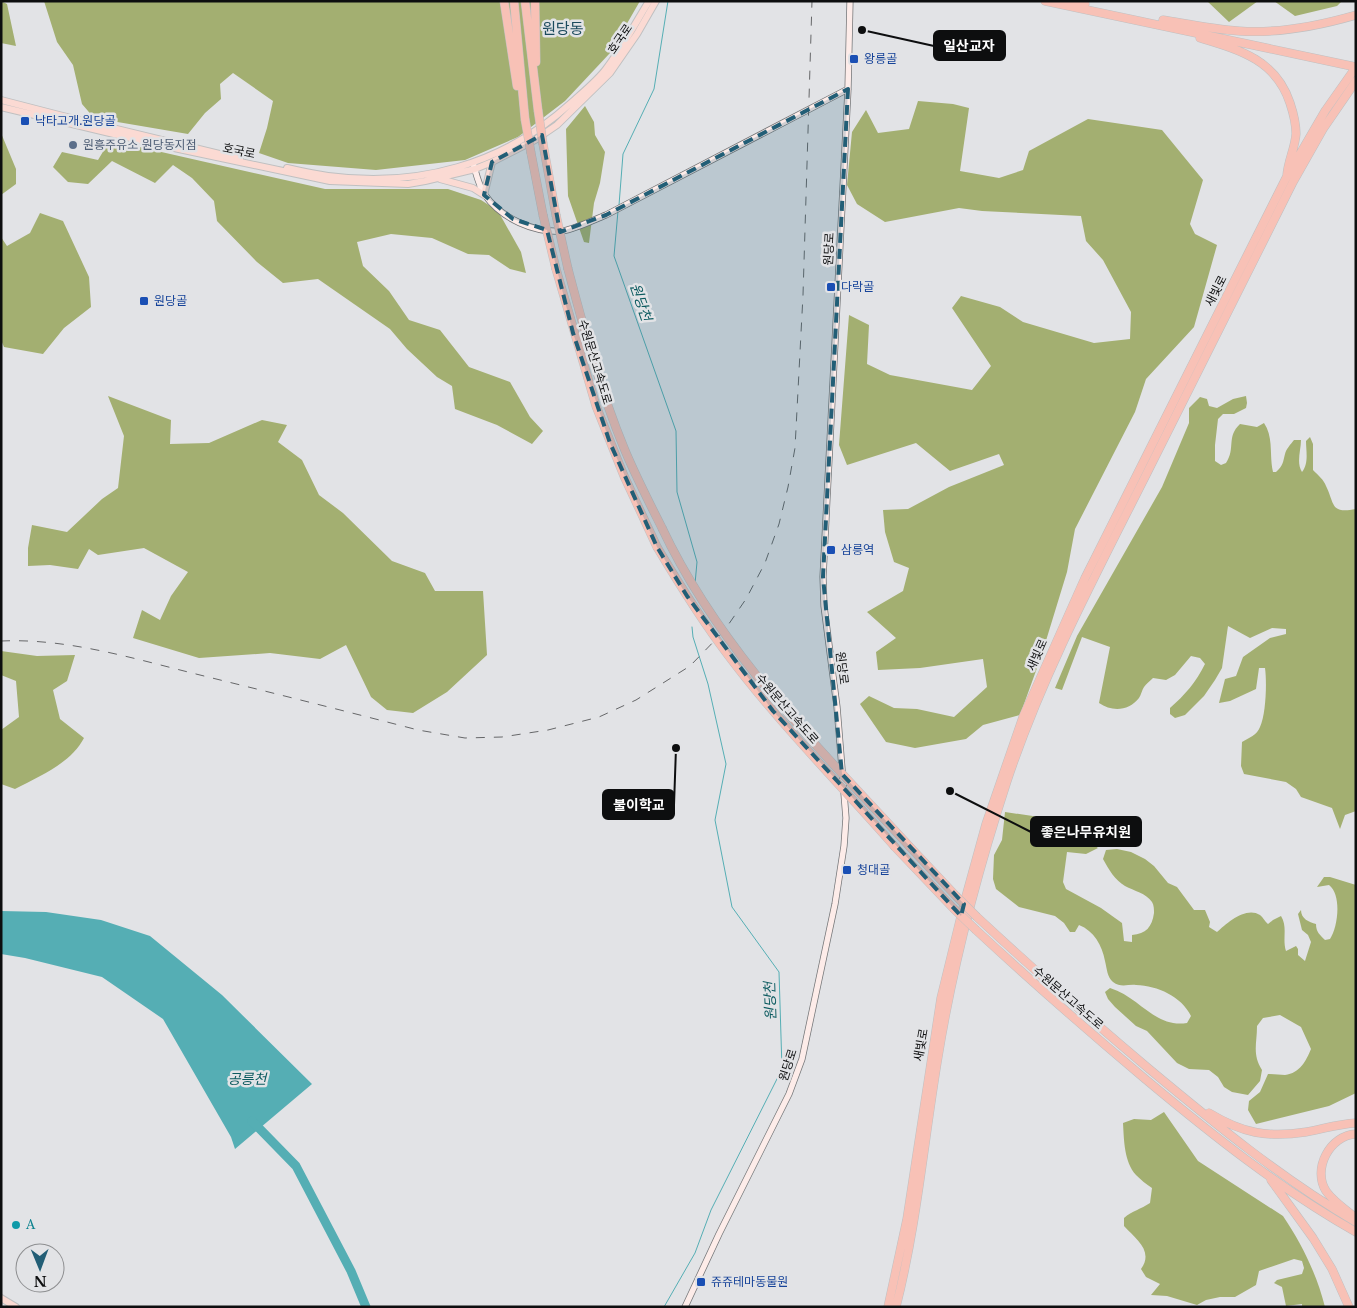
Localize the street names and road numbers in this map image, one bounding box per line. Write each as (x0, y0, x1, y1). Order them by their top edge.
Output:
street label: 호국로 (604, 21, 635, 57)
street label: 호국로 (221, 140, 257, 161)
street label: 원당로 (820, 232, 837, 266)
street label: 새빛로 (1201, 273, 1230, 309)
street label: 수원문산고속도로 (575, 317, 616, 406)
street label: 새빛로 (1023, 637, 1050, 673)
street label: 원당로 (833, 651, 852, 685)
street label: 수원문산고속도로 (753, 670, 822, 747)
street label: 수원문산고속도로 (1030, 963, 1107, 1032)
street label: 새빛로 (910, 1027, 931, 1063)
street label: 원당로 (775, 1047, 800, 1083)

